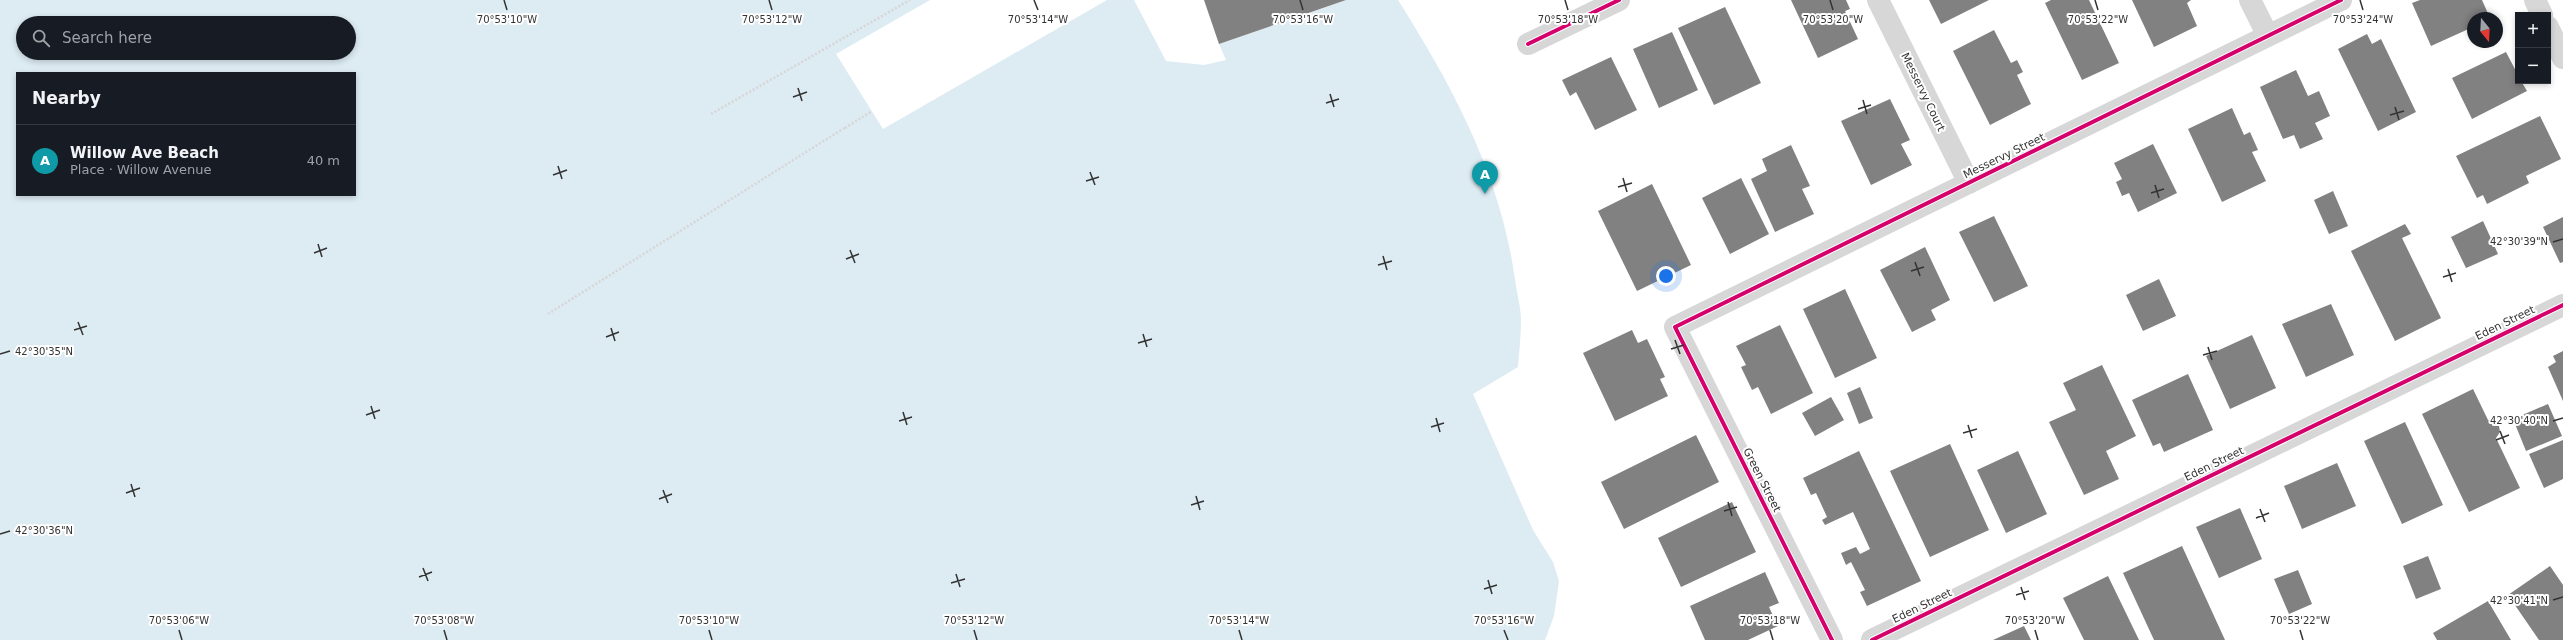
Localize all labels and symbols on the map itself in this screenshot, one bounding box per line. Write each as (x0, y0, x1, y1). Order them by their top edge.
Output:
north arrow (2467, 12, 2503, 48)
text: 70°53'10"W (477, 14, 537, 25)
text: 70°53'12"W (742, 14, 802, 25)
text: 70°53'14"W (1008, 14, 1068, 25)
text: 70°53'16"W (1273, 14, 1333, 25)
text: 70°53'18"W (1538, 14, 1598, 25)
text: 70°53'20"W (1803, 14, 1863, 25)
text: 70°53'22"W (2068, 14, 2128, 25)
text: 70°53'24"W (2333, 14, 2393, 25)
street label: Messervy Court (1898, 51, 1948, 134)
street label: Messervy Street (1961, 130, 2047, 181)
pin: A (1472, 161, 1498, 194)
text: 42°30'39"N (2490, 236, 2548, 247)
your location (1656, 266, 1676, 286)
street label: Eden Street (2473, 303, 2537, 343)
text: 42°30'35"N (15, 346, 73, 357)
text: 42°30'40"N (2490, 415, 2548, 426)
street label: Eden Street (2182, 444, 2246, 484)
street label: Green Street (1740, 446, 1784, 515)
text: 42°30'36"N (15, 525, 73, 536)
street label: Eden Street (1890, 586, 1954, 626)
text: 42°30'41"N (2490, 595, 2548, 606)
text: 70°53'06"W (149, 615, 209, 626)
text: 70°53'08"W (414, 615, 474, 626)
text: 70°53'10"W (679, 615, 739, 626)
text: 70°53'12"W (944, 615, 1004, 626)
text: 70°53'14"W (1209, 615, 1269, 626)
text: 70°53'16"W (1474, 615, 1534, 626)
text: 70°53'18"W (1740, 615, 1800, 626)
text: 70°53'20"W (2005, 615, 2065, 626)
text: 70°53'22"W (2270, 615, 2330, 626)

